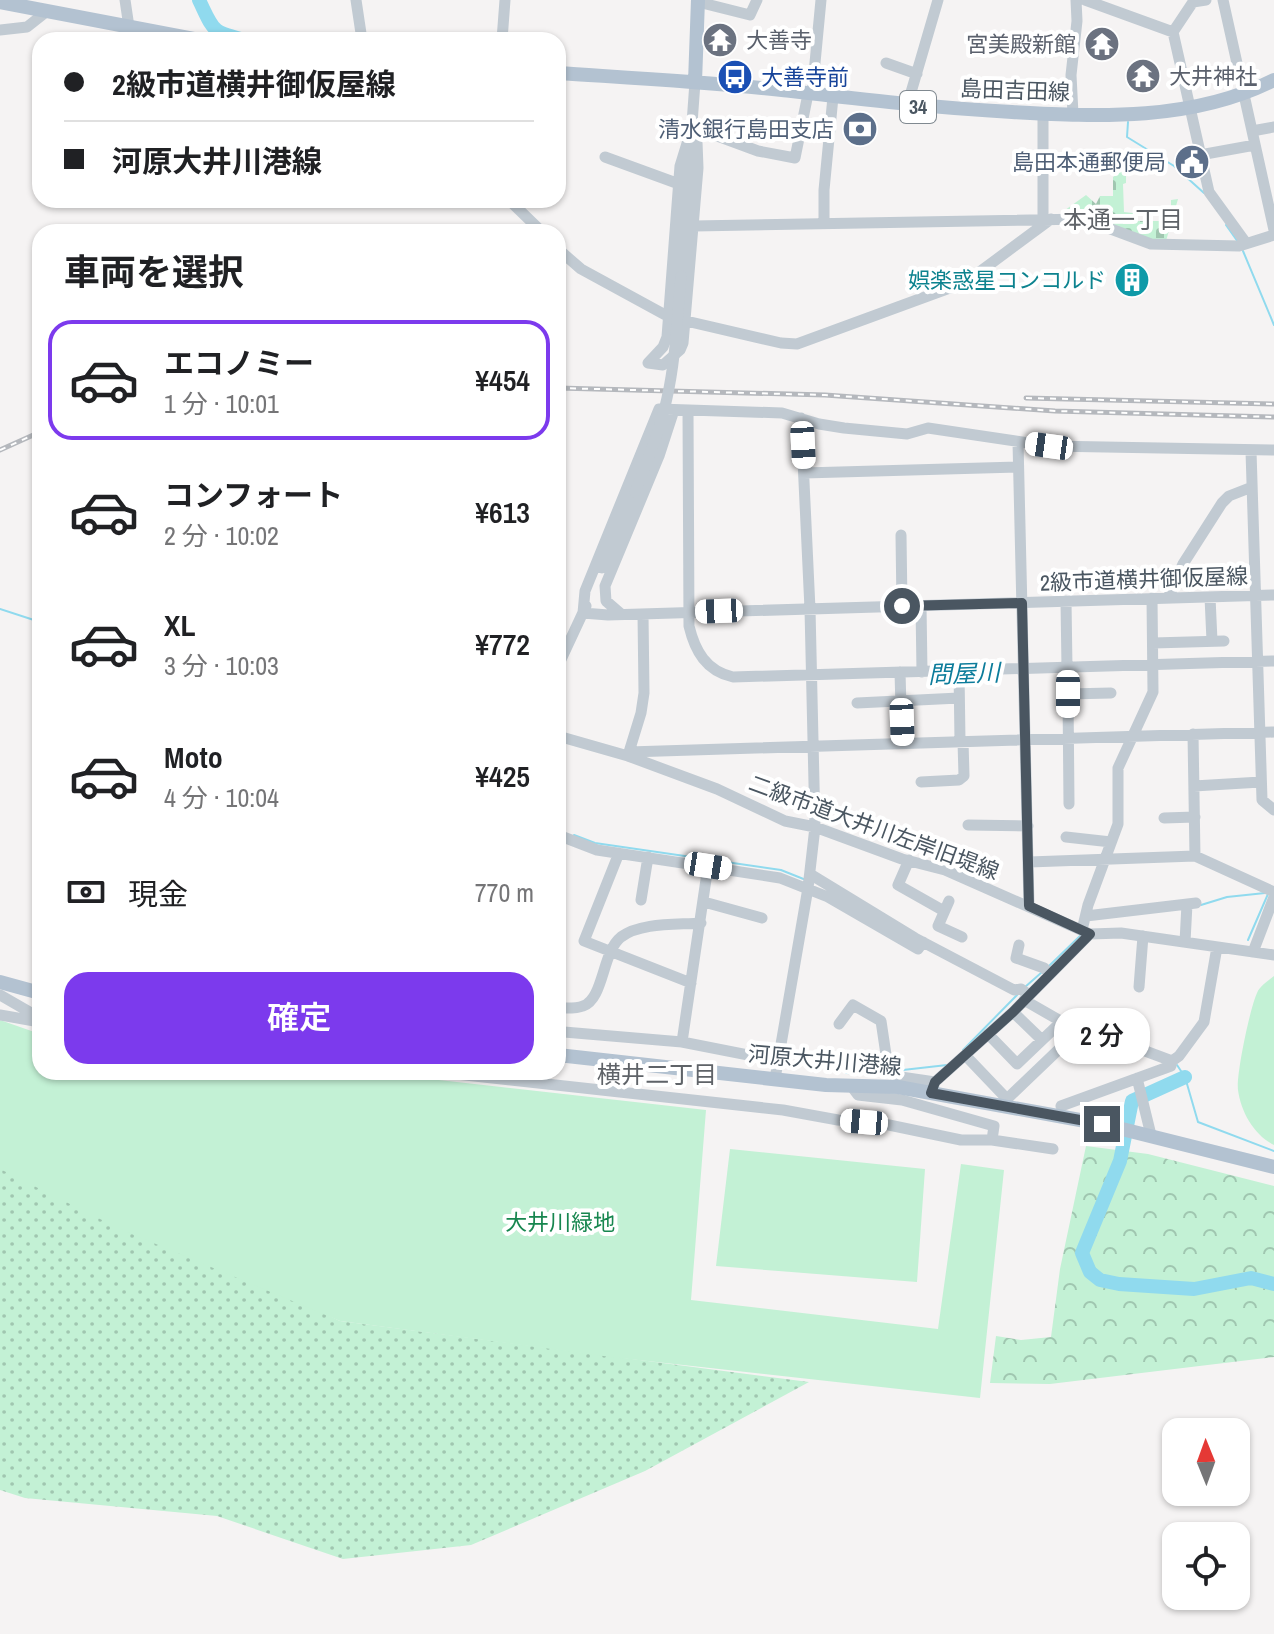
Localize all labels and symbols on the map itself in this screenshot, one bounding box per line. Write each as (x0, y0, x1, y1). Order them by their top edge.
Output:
temple icon: 大善寺 (701, 21, 739, 59)
place label: 大善寺 (746, 25, 812, 55)
temple icon: 宮美殿新館 (1083, 25, 1121, 63)
place label: 宮美殿新館 (966, 29, 1076, 59)
temple icon: 大井神社 (1124, 57, 1162, 95)
bus stop icon: 大善寺前 (716, 58, 754, 96)
place label: 大井神社 (1169, 61, 1257, 91)
place label: 大善寺前 (761, 62, 849, 92)
street label: 島田吉田線 (960, 73, 1070, 107)
road number: 34 (900, 91, 936, 123)
bank icon: 清水銀行島田支店 (841, 110, 879, 148)
place label: 清水銀行島田支店 (658, 114, 834, 144)
public building icon: 島田本通郵便局 (1173, 143, 1211, 181)
place label: 島田本通郵便局 (1012, 147, 1166, 177)
district label: 本通一丁目 (1063, 203, 1183, 235)
building icon: 娯楽惑星コンコルド (1113, 261, 1151, 299)
place label: 娯楽惑星コンコルド (908, 265, 1106, 295)
car (790, 420, 816, 470)
car (1024, 431, 1074, 461)
street label: 2級市道横井御仮屋線 (1040, 560, 1248, 598)
route start (884, 588, 920, 624)
car (695, 598, 743, 624)
water label: 問屋川 (927, 656, 1003, 690)
car (1056, 670, 1080, 718)
car (889, 698, 915, 746)
street label: 二級市道大井川左岸旧堤線 (745, 768, 1003, 886)
car (682, 850, 734, 882)
callout: 2 分 (1054, 1008, 1150, 1064)
street label: 河原大井川港線 (747, 1038, 903, 1082)
district label: 横井二丁目 (597, 1058, 717, 1090)
route end (1084, 1106, 1120, 1142)
car (839, 1108, 889, 1136)
park label: 大井川緑地 (505, 1207, 615, 1237)
north arrow (1162, 1418, 1250, 1506)

